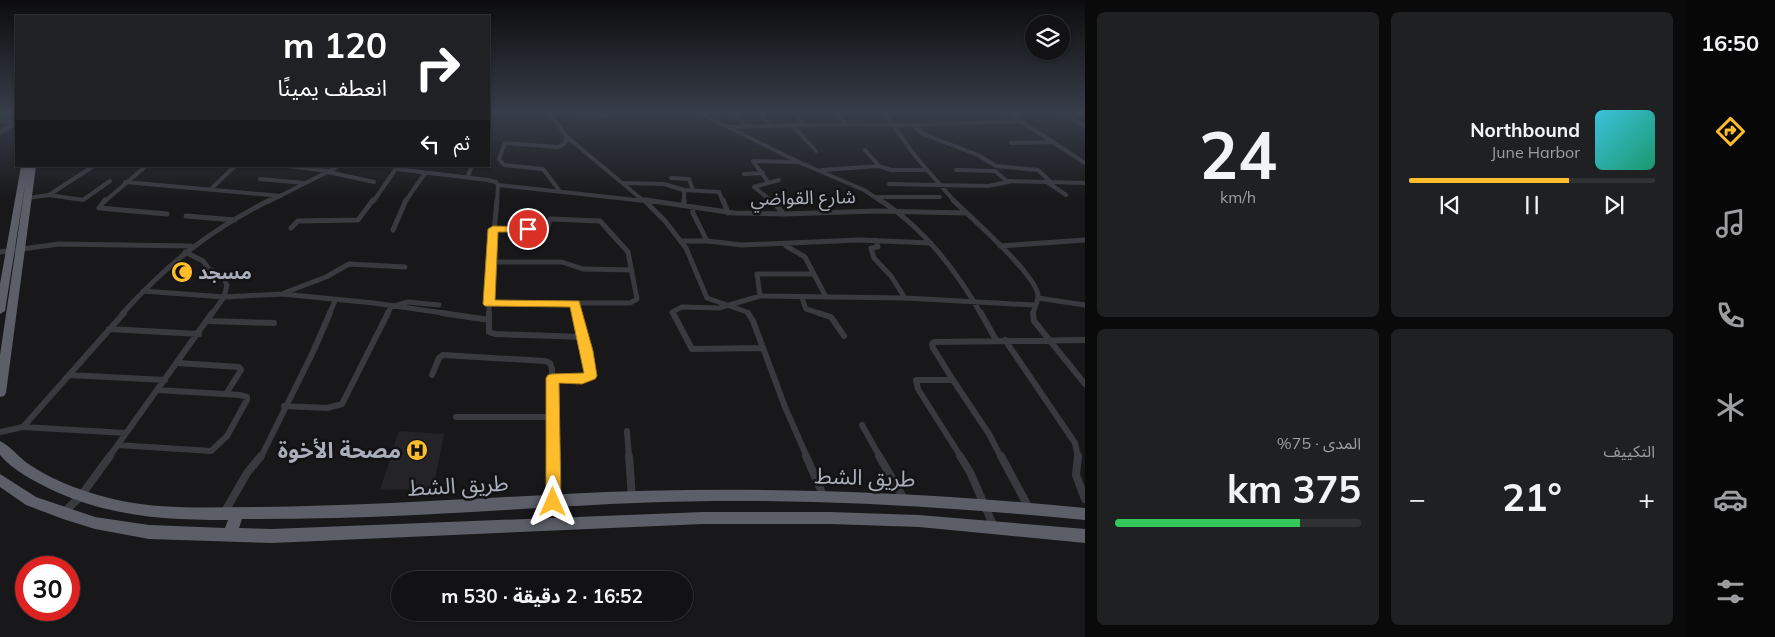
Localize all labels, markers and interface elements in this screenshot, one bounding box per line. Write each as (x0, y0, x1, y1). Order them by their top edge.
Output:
map controls (1025, 15, 1070, 60)
button: layers (1025, 15, 1070, 60)
text: 120 m (283, 23, 387, 67)
text: 16:50 (1701, 29, 1759, 57)
icon: right (405, 35, 470, 100)
text: انعطف يمينًا (277, 74, 387, 102)
text: 24 (1199, 114, 1277, 195)
icon: directions (1713, 114, 1748, 149)
text: Northbound (1470, 118, 1580, 142)
icon: left (416, 130, 444, 158)
text: ثم (454, 131, 470, 155)
text: June Harbor (1491, 142, 1580, 162)
street label: شارع القواضي (750, 184, 856, 213)
text: km/h (1220, 187, 1256, 207)
icon: previous (1436, 191, 1464, 219)
icon: pause (1518, 191, 1546, 219)
icon: next (1600, 191, 1628, 219)
icon: music (1713, 206, 1748, 241)
pin (507, 208, 549, 250)
icon: arrive (514, 215, 542, 243)
mosque icon: مسجد (170, 260, 194, 284)
place label: مسجد (198, 260, 252, 284)
icon: phone (1713, 298, 1748, 333)
icon: climate (1713, 390, 1748, 425)
text: المدى · 75% (1277, 433, 1361, 453)
place label: مصحة الأخوة (278, 436, 401, 464)
hospital icon: مصحة الأخوة (405, 438, 429, 462)
text: التكييف (1603, 441, 1655, 461)
street label: طريق الشط (814, 461, 916, 493)
text: 375 km (1227, 465, 1361, 513)
street label: طريق الشط (407, 468, 509, 502)
text: 21° (1502, 473, 1562, 521)
position arrow (526, 475, 578, 527)
text: − (1409, 481, 1426, 516)
text: + (1638, 481, 1655, 516)
icon: car (1713, 482, 1748, 517)
speed limit sign: 30 (15, 556, 80, 621)
icon: filters (1713, 574, 1748, 609)
text: 16:52 · 2 دقيقة · 530 m (441, 584, 643, 608)

